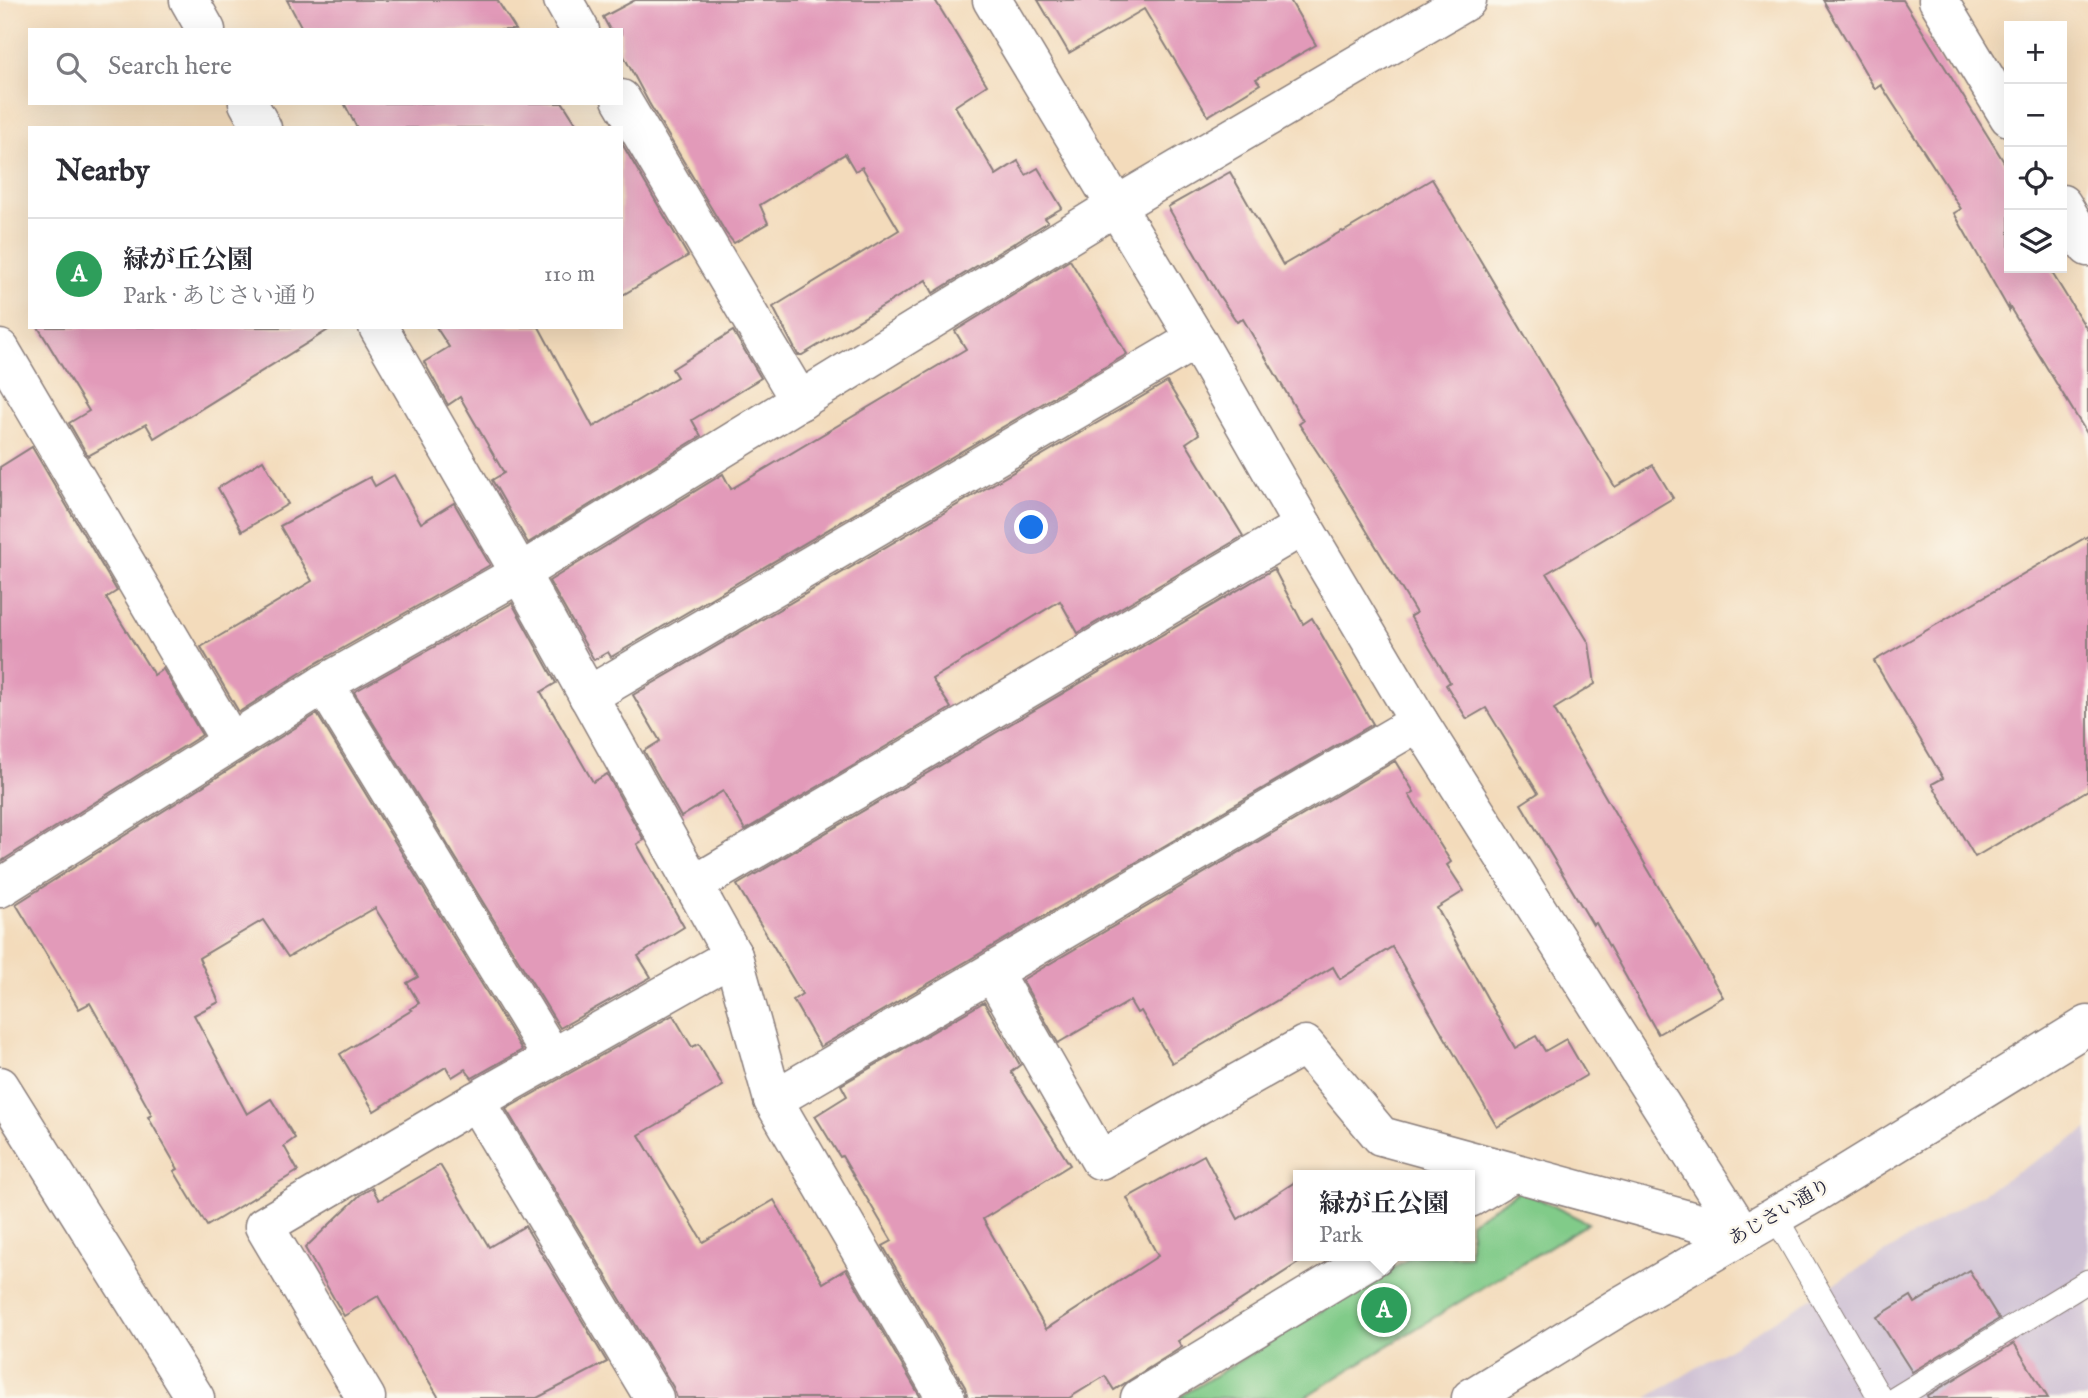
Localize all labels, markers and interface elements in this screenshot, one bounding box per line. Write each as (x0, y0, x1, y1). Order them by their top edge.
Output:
map controls (2004, 21, 2067, 273)
button: + (2004, 21, 2067, 84)
search box (28, 28, 623, 105)
icon: search (52, 48, 90, 86)
text: Search here (108, 50, 232, 83)
button: − (2004, 84, 2067, 147)
button: locate (2004, 147, 2067, 210)
text: Nearby (56, 153, 149, 191)
button: layers (2004, 210, 2067, 273)
text: 緑が丘公園 (123, 244, 253, 277)
text: A (71, 260, 87, 289)
text: 110 m (544, 260, 595, 289)
text: Park · あじさい通り (123, 282, 320, 311)
your location (1014, 510, 1048, 544)
popup (1293, 1170, 1475, 1261)
street label: あじさい通り (1725, 1174, 1835, 1252)
text: 緑が丘公園 (1319, 1188, 1449, 1221)
text: Park (1319, 1221, 1363, 1250)
pin: A (1361, 1284, 1407, 1336)

